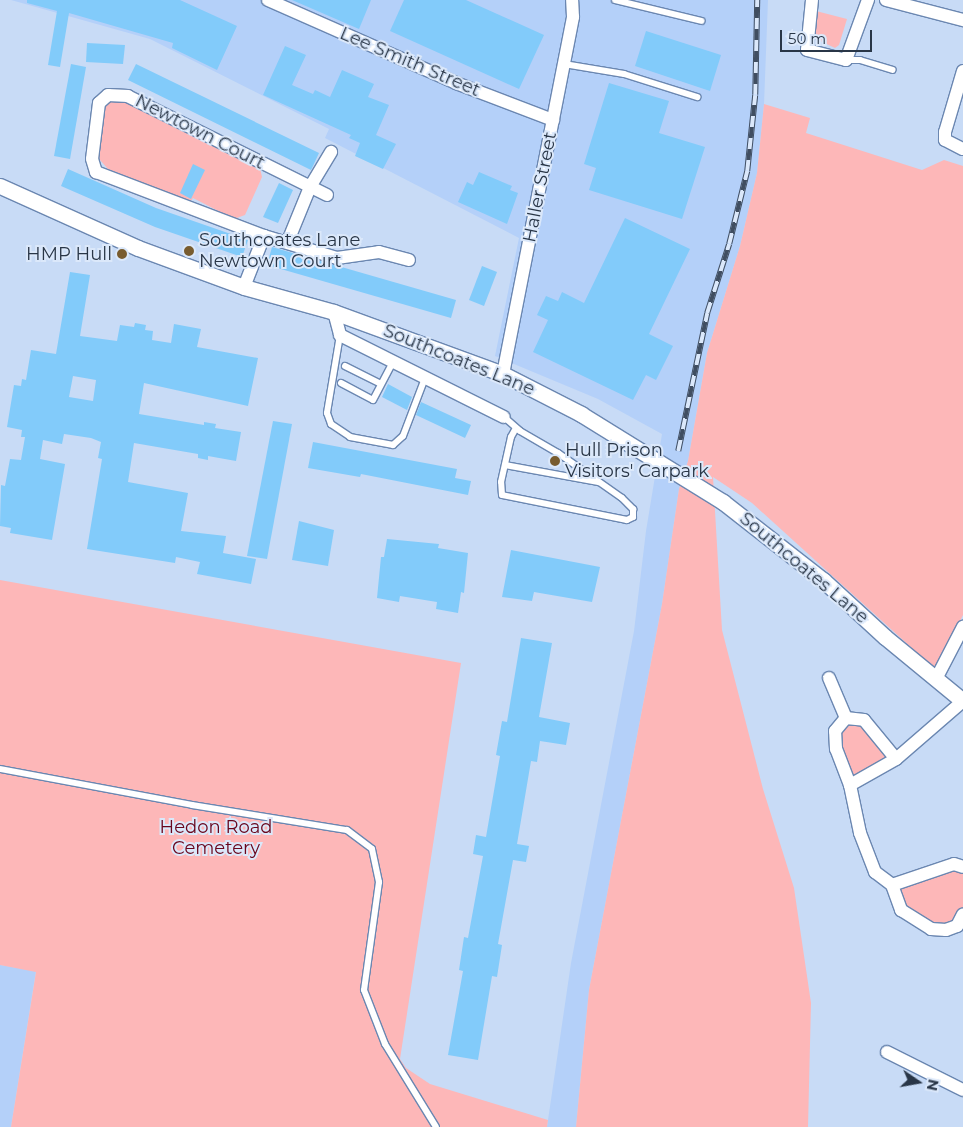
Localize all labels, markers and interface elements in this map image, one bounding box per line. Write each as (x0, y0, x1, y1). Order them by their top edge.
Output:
scale bar (783, 20, 876, 52)
street label: Lee Smith Street (337, 23, 483, 101)
text: 50 m (788, 29, 826, 48)
street label: Newtown Court (132, 90, 268, 174)
street label: Haller Street (519, 130, 561, 244)
place label: Southcoates Lane Newtown Court (199, 230, 360, 272)
place label: HMP Hull (26, 243, 112, 265)
marker: Southcoates Lane Newtown Court (183, 245, 195, 257)
marker: HMP Hull (116, 248, 128, 260)
street label: Southcoates Lane (380, 320, 538, 400)
place label: Hull Prison Visitors' Carpark (565, 440, 709, 482)
marker: Hull Prison Visitors' Carpark (549, 455, 561, 467)
street label: Southcoates Lane (735, 508, 873, 628)
park label: Hedon Road Cemetery (160, 817, 272, 860)
north arrow (893, 1057, 943, 1107)
text: N (923, 1078, 943, 1093)

